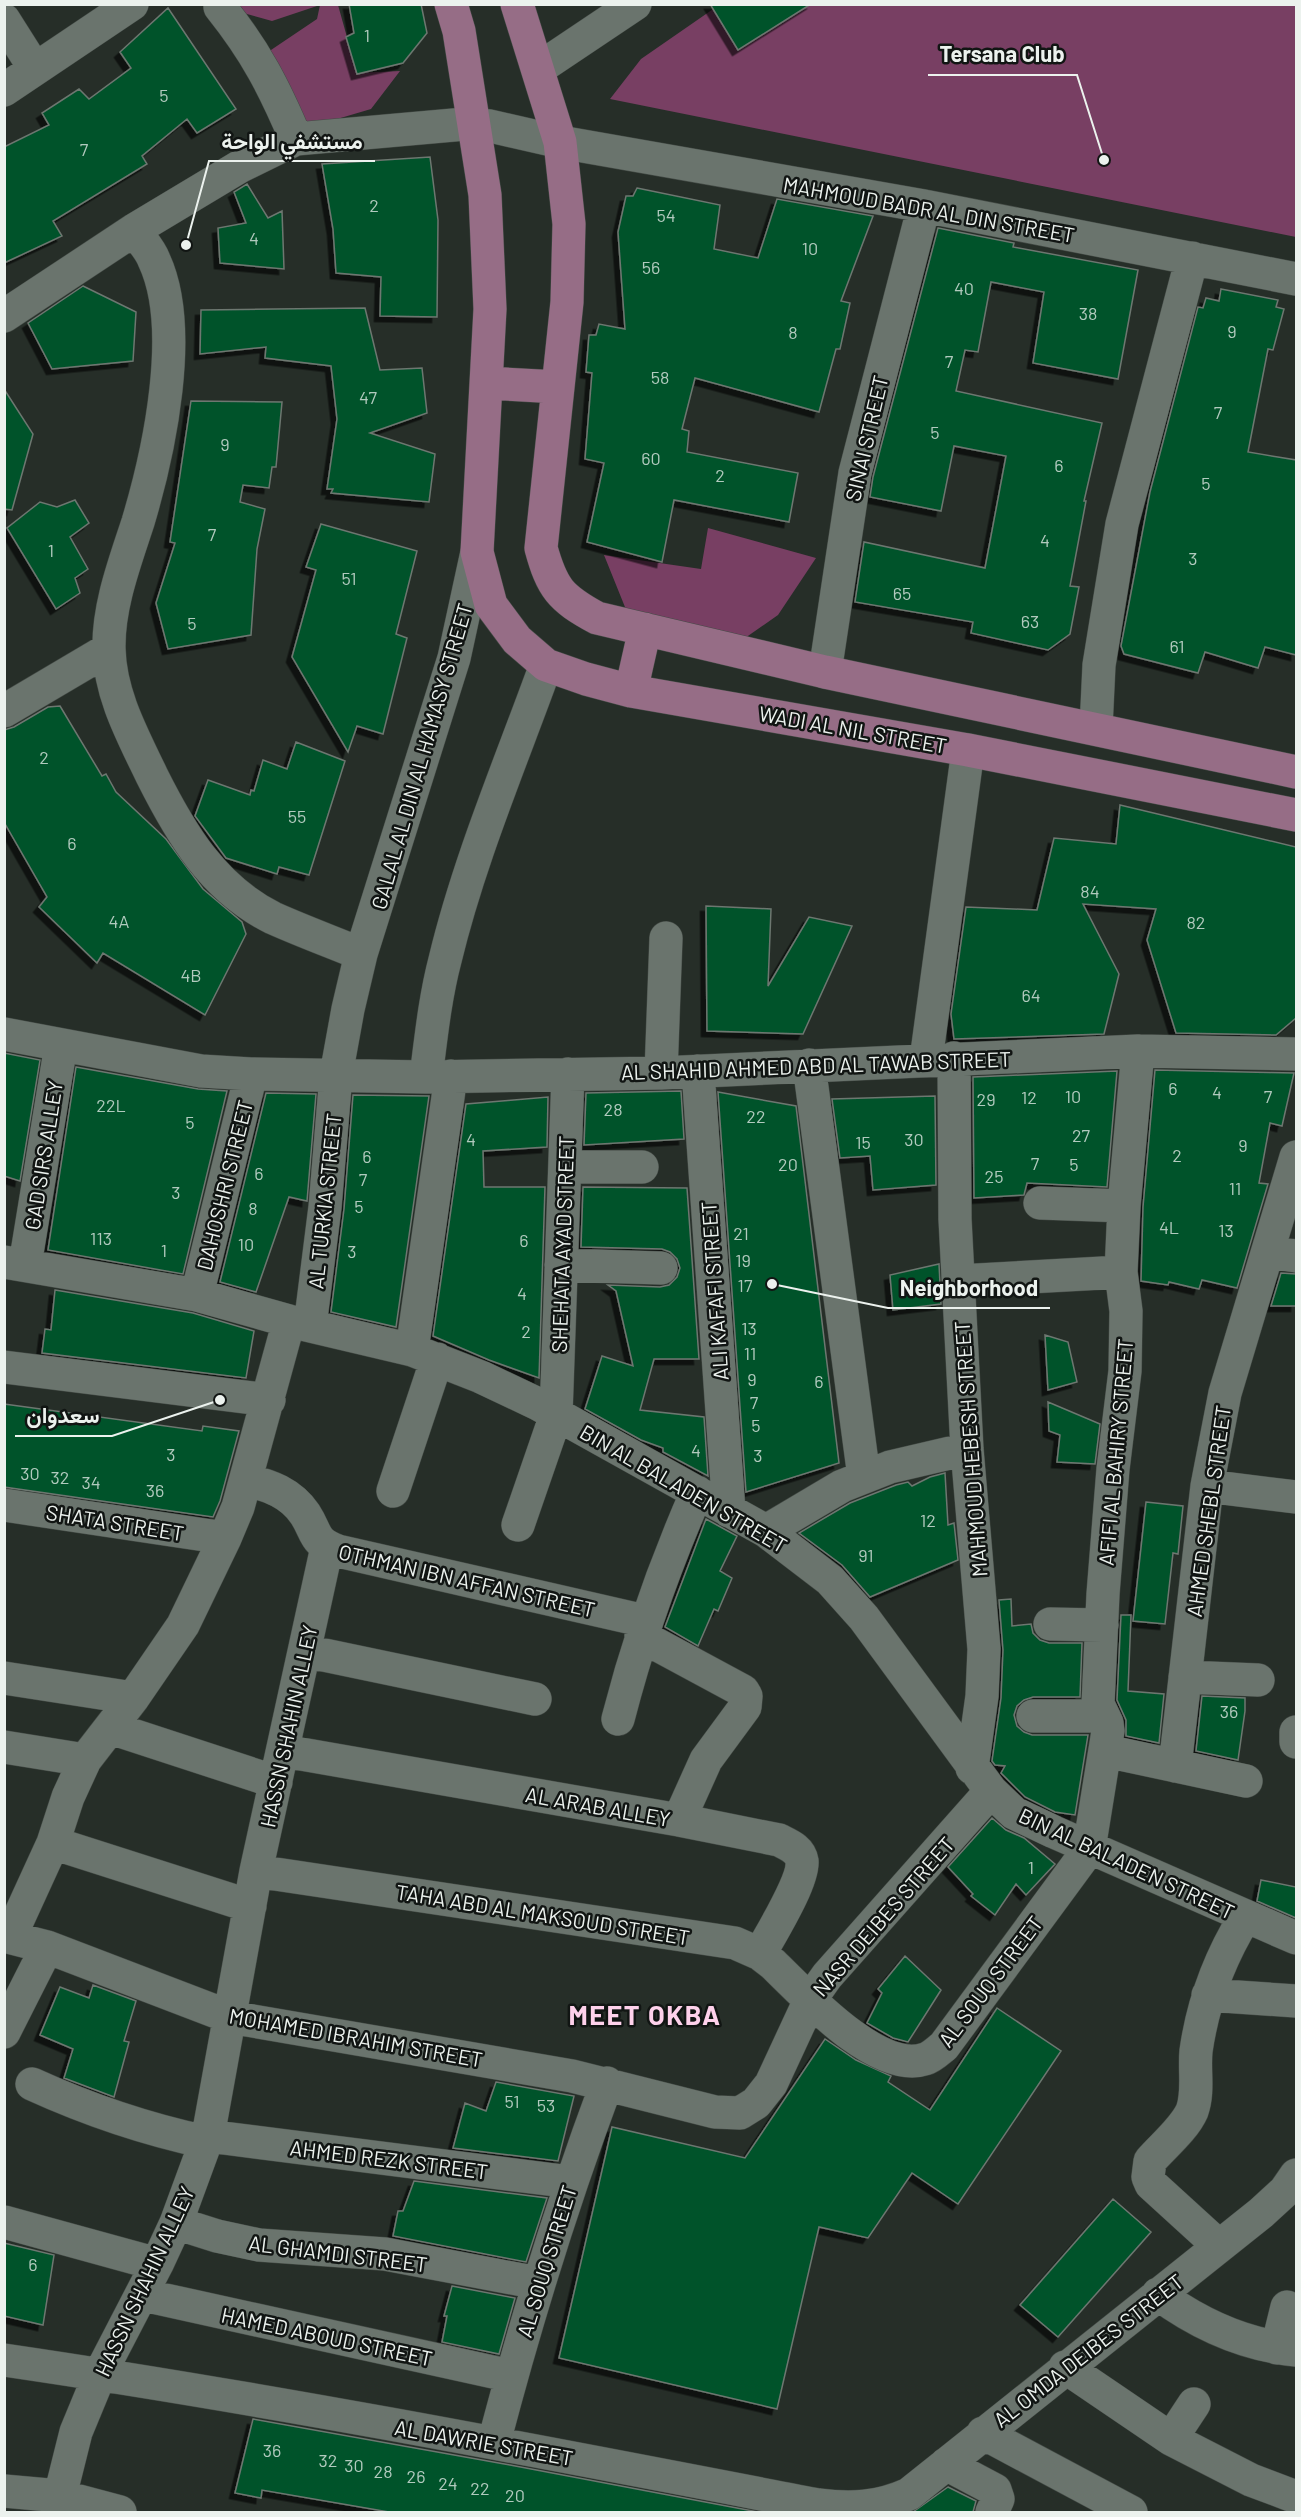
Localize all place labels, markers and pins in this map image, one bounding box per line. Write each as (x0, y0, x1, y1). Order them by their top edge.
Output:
callout: Tersana Club (928, 35, 1077, 75)
callout: مستشفي الواحة (209, 121, 375, 161)
callout: Neighborhood (888, 1268, 1050, 1308)
callout: سعدوان (15, 1396, 112, 1436)

